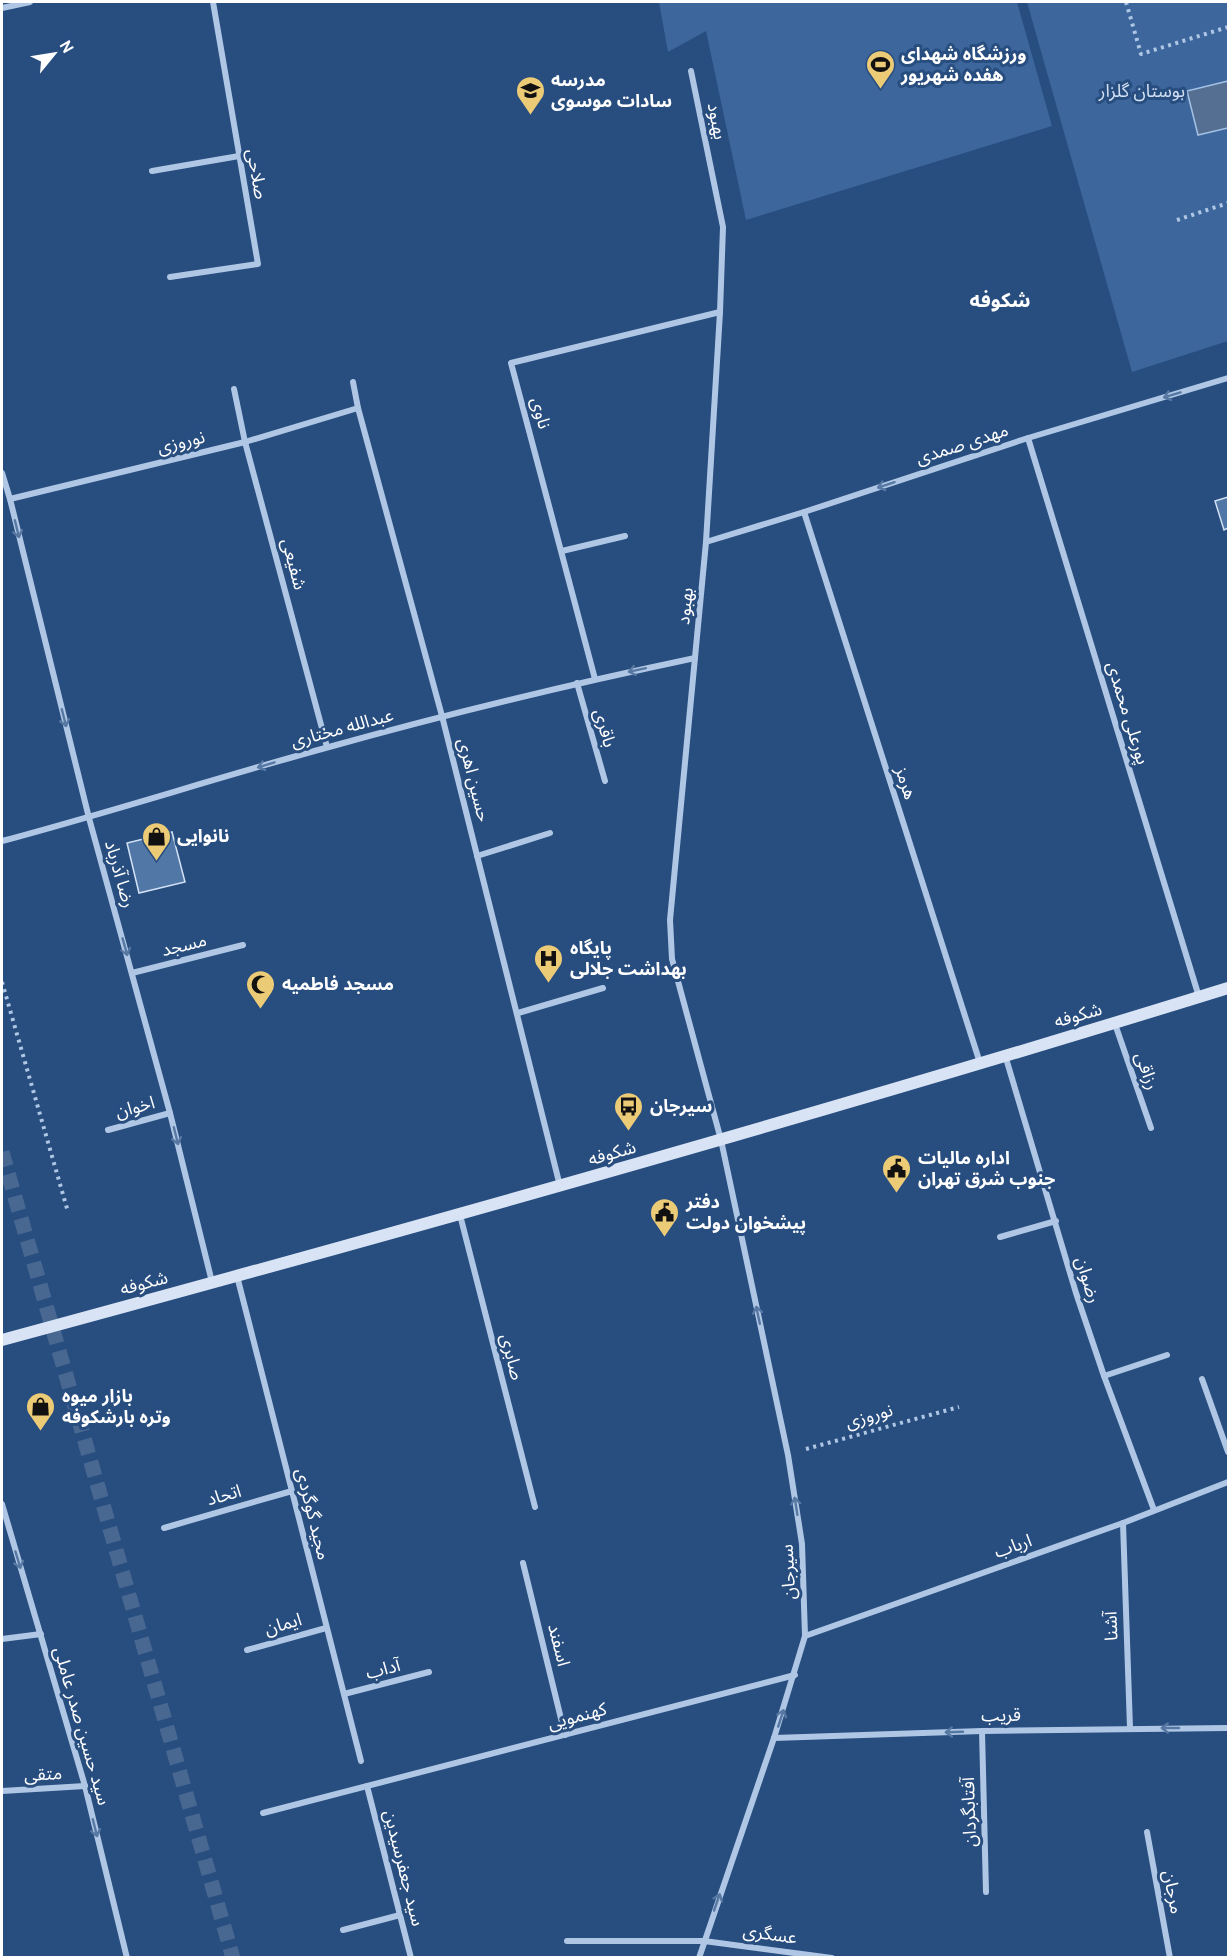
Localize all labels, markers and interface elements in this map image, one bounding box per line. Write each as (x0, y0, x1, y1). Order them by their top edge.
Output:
north arrow (24, 24, 84, 84)
text: N (54, 38, 77, 57)
place label: ورزشگاه شهدای هفده شهریور (900, 44, 1026, 88)
sports icon: ورزشگاه شهدای هفده شهریور (864, 48, 896, 90)
place label: مدرسه سادات موسوی (551, 70, 672, 114)
school or university icon: مدرسه سادات موسوی (514, 74, 546, 116)
park label: بوستان گلزار (1098, 81, 1185, 104)
street label: بهبود (701, 101, 730, 142)
street label: صلاحی (240, 147, 271, 201)
district label: شکوفه (970, 289, 1030, 315)
one-way arrow (1163, 390, 1182, 401)
street label: ناوی (524, 395, 555, 432)
street label: مهدی صمدی (913, 420, 1012, 471)
street label: نوروزی (155, 426, 208, 460)
one-way arrow (877, 480, 896, 491)
one-way arrow (12, 519, 24, 538)
street label: شفیعی (275, 536, 310, 593)
street label: بهبود (673, 586, 700, 626)
street label: پورعلی محمدی (1100, 659, 1153, 768)
one-way arrow (628, 665, 648, 676)
street label: عبدالله مختاری (289, 705, 396, 754)
street label: باقری (587, 707, 620, 750)
one-way arrow (59, 709, 70, 728)
street label: حسین اهری (451, 736, 494, 825)
one-way arrow (257, 760, 276, 771)
street label: هرمز (888, 763, 921, 803)
shop icon: نانوایی (140, 820, 172, 862)
place label: نانوایی (177, 826, 229, 849)
street label: رضا آذرباد (98, 838, 139, 911)
street label: مسجد (159, 930, 209, 963)
one-way arrow (120, 938, 131, 957)
place label: پایگاه بهداشت جلالی (570, 938, 687, 982)
hospital icon: پایگاه بهداشت جلالی (533, 942, 565, 984)
mosque icon: مسجد فاطمیه (245, 968, 277, 1010)
place label: مسجد فاطمیه (282, 974, 394, 997)
street label: شکوفه (1052, 999, 1105, 1034)
street label: رزاقی (1128, 1050, 1163, 1093)
bus stop icon: سیرجان (613, 1090, 645, 1132)
street label: اخوان (113, 1092, 158, 1125)
place label: سیرجان (650, 1096, 712, 1119)
one-way arrow (170, 1126, 182, 1145)
street label: شکوفه (586, 1137, 639, 1172)
place label: اداره مالیات جنوب شرق تهران (918, 1148, 1055, 1192)
public building icon: اداره مالیات جنوب شرق تهران (881, 1152, 913, 1194)
place label: دفتر پیشخوان دولت (685, 1192, 806, 1236)
public building icon: دفتر پیشخوان دولت (649, 1196, 681, 1238)
street label: رضوان (1069, 1254, 1104, 1306)
street label: شکوفه (118, 1267, 171, 1302)
one-way arrow (752, 1305, 763, 1325)
street label: صابری (494, 1332, 527, 1383)
place label: بازار میوه وتره بارشکوفه (62, 1386, 171, 1430)
shop icon: بازار میوه وتره بارشکوفه (25, 1390, 57, 1432)
street label: نوروزی (843, 1400, 896, 1435)
street label: مجید گوگردی (289, 1466, 334, 1563)
street label: اتحاد (204, 1481, 244, 1512)
one-way arrow (790, 1497, 801, 1516)
street label: ارباب (992, 1530, 1035, 1565)
street label: سیرجان (777, 1544, 802, 1600)
one-way arrow (13, 1550, 24, 1569)
street label: ایمان (262, 1609, 305, 1642)
street label: آشنا (1100, 1610, 1125, 1641)
street label: اسفند (541, 1622, 574, 1669)
street label: سید حسین صدر عاملی (47, 1645, 114, 1808)
street label: آداب (364, 1655, 404, 1686)
street label: کهنمویی (545, 1698, 610, 1736)
street label: قریب (981, 1705, 1021, 1728)
one-way arrow (776, 1709, 787, 1728)
one-way arrow (1161, 1722, 1181, 1734)
one-way arrow (945, 1726, 965, 1737)
street label: متقی (23, 1763, 63, 1788)
street label: آفتابگردان (958, 1776, 983, 1847)
street label: سید جعفرسیدین (377, 1808, 428, 1929)
one-way arrow (90, 1818, 102, 1837)
street label: مرجان (1156, 1868, 1187, 1916)
one-way arrow (713, 1893, 724, 1912)
street label: عسگری (741, 1920, 798, 1951)

